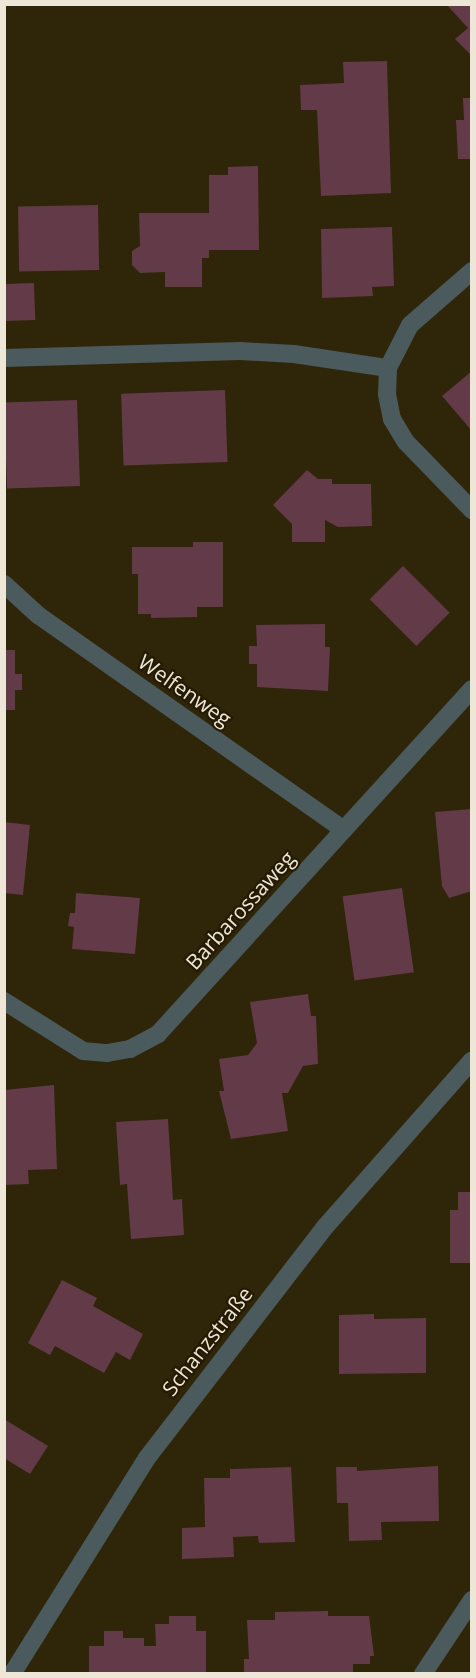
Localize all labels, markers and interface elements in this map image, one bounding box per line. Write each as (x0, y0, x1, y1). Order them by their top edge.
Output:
street label: Welfenweg (134, 649, 236, 731)
street label: Barbarossaweg (180, 846, 300, 974)
street label: Schanzstraße (157, 1281, 257, 1401)

